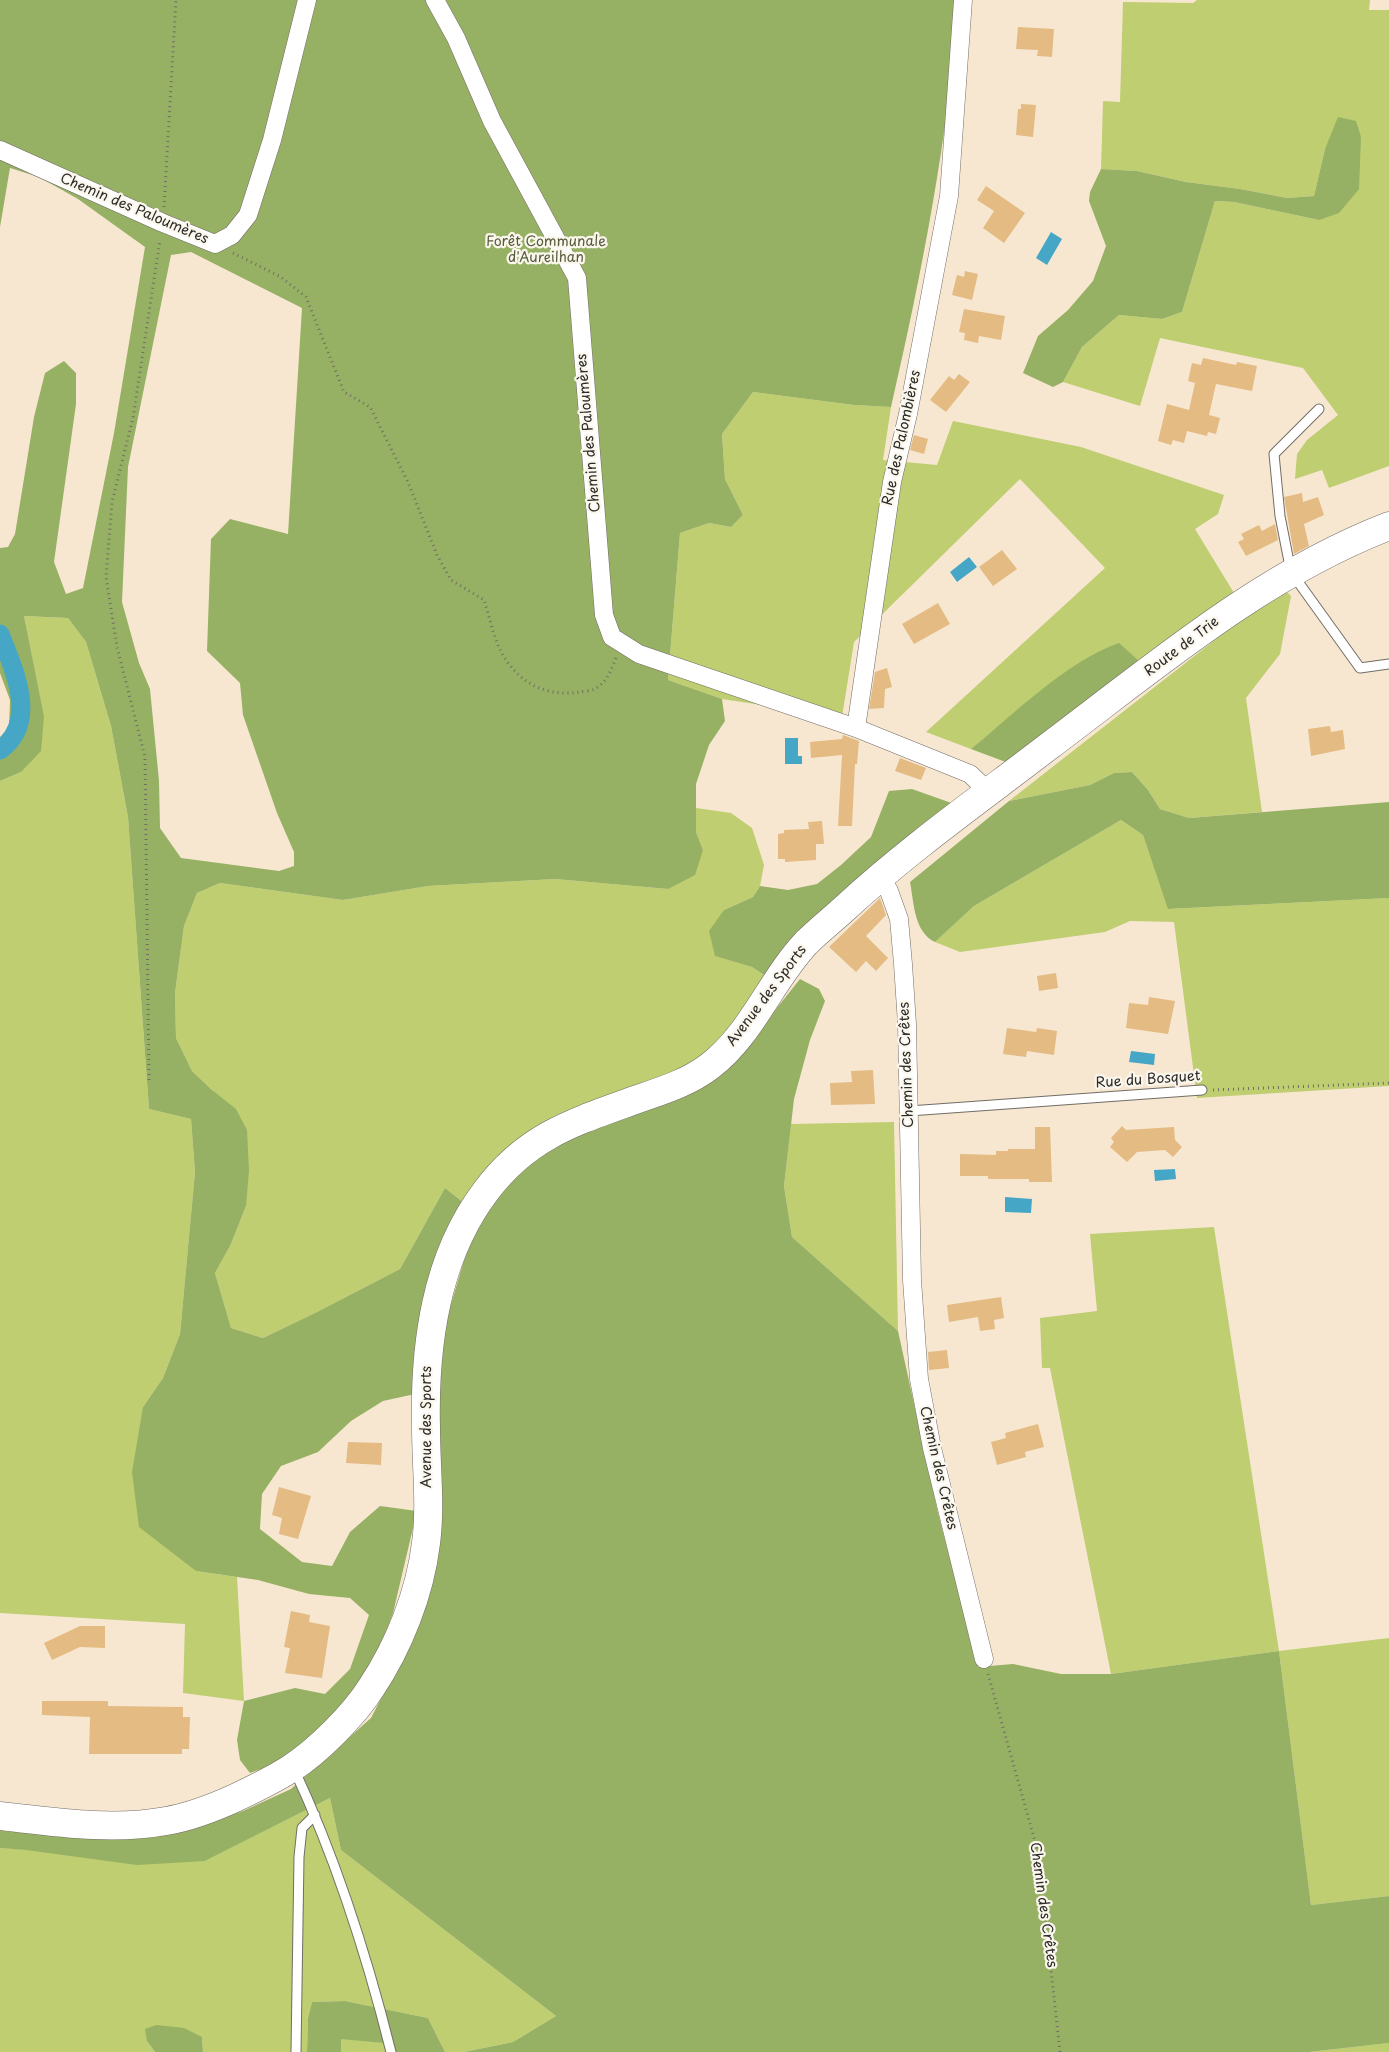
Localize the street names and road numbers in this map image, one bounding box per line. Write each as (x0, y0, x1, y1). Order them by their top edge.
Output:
street label: Chemin des Paloumères (57, 170, 211, 248)
street label: Chemin des Paloumères (574, 353, 604, 513)
street label: Rue des Palombières (879, 369, 925, 507)
street label: Route de Trie (1141, 614, 1223, 680)
street label: Avenue des Sports (724, 942, 810, 1050)
street label: Chemin des Crêtes (896, 1002, 918, 1128)
street label: Rue du Bosquet (1095, 1068, 1201, 1092)
street label: Avenue des Sports (419, 1366, 435, 1488)
street label: Chemin des Crêtes (916, 1405, 960, 1531)
street label: Chemin des Crêtes (1026, 1841, 1060, 1969)

